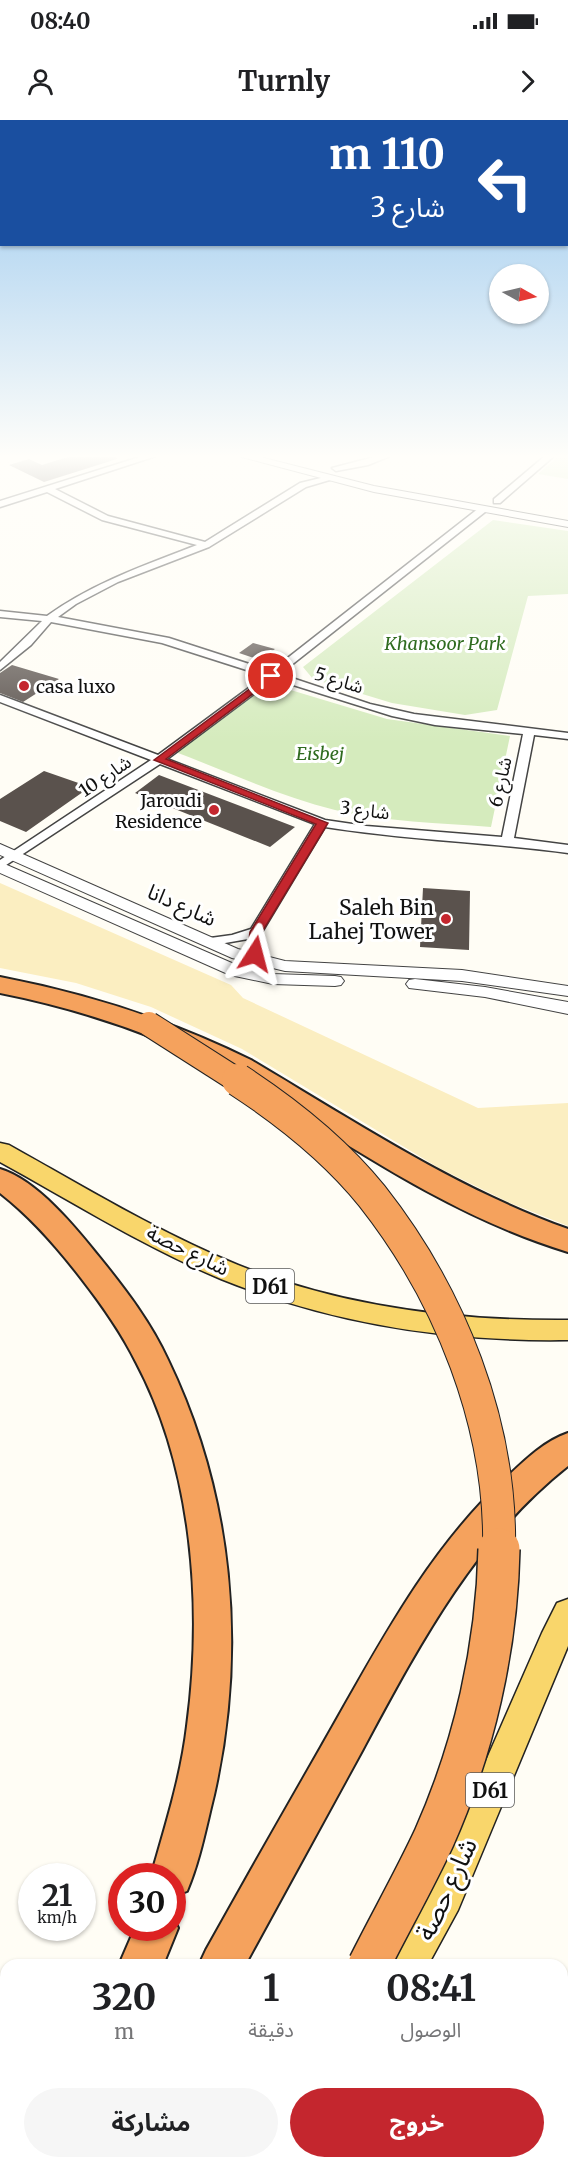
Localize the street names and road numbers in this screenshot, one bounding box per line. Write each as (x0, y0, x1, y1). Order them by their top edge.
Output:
street label: شارع 5 (311, 662, 366, 701)
street label: شارع 10 (74, 750, 137, 804)
street label: شارع 6 (484, 755, 519, 810)
street label: شارع 3 (339, 796, 391, 827)
street label: شارع دانا (142, 878, 221, 934)
street label: شارع حصة (141, 1218, 234, 1283)
road number: D61 (246, 1269, 294, 1303)
road number: D61 (466, 1773, 514, 1807)
street label: شارع حصة (408, 1832, 487, 1947)

